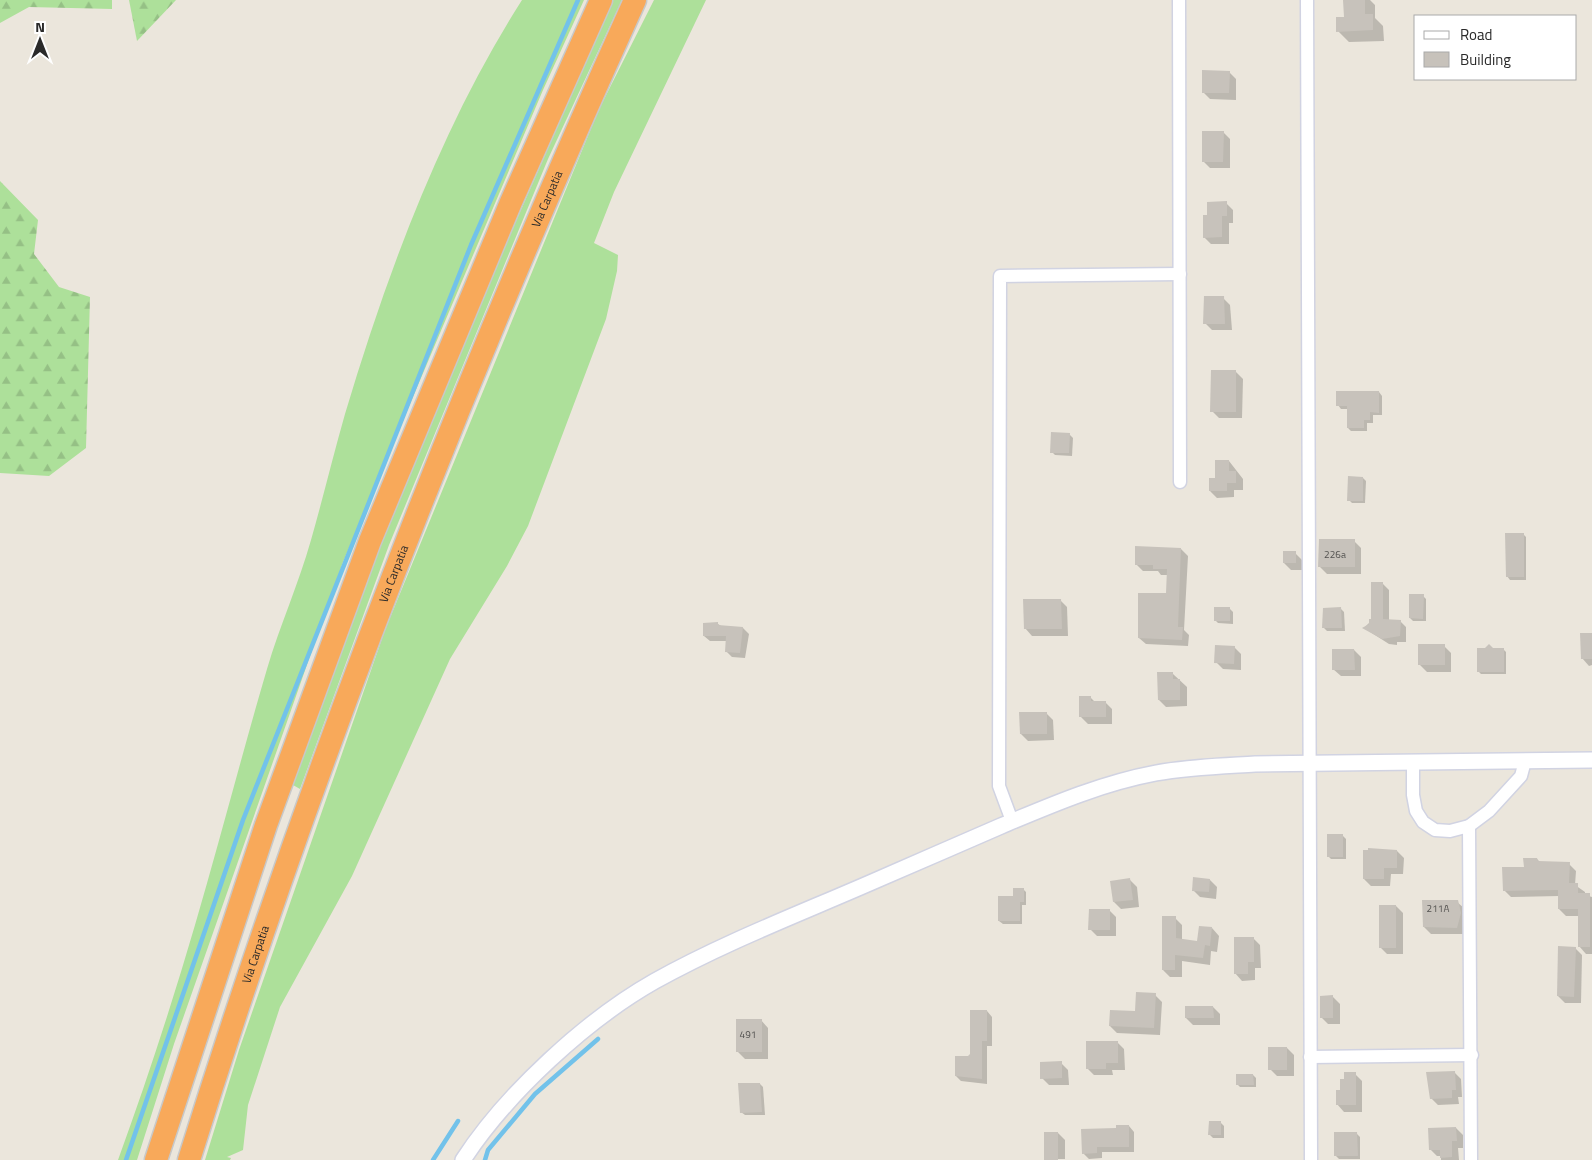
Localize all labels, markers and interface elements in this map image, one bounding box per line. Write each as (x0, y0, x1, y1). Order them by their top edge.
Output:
north arrow (15, 15, 65, 65)
legend (1414, 15, 1577, 80)
text: N (35, 16, 45, 37)
text: Road (1460, 23, 1492, 46)
text: Building (1460, 48, 1511, 71)
street label: Via Carpatia (526, 167, 567, 230)
street label: Via Carpatia (374, 542, 413, 605)
house number: 226a (1324, 547, 1346, 562)
house number: 211A (1427, 901, 1449, 916)
street label: Via Carpatia (237, 923, 274, 986)
house number: 491 (740, 1027, 756, 1042)

